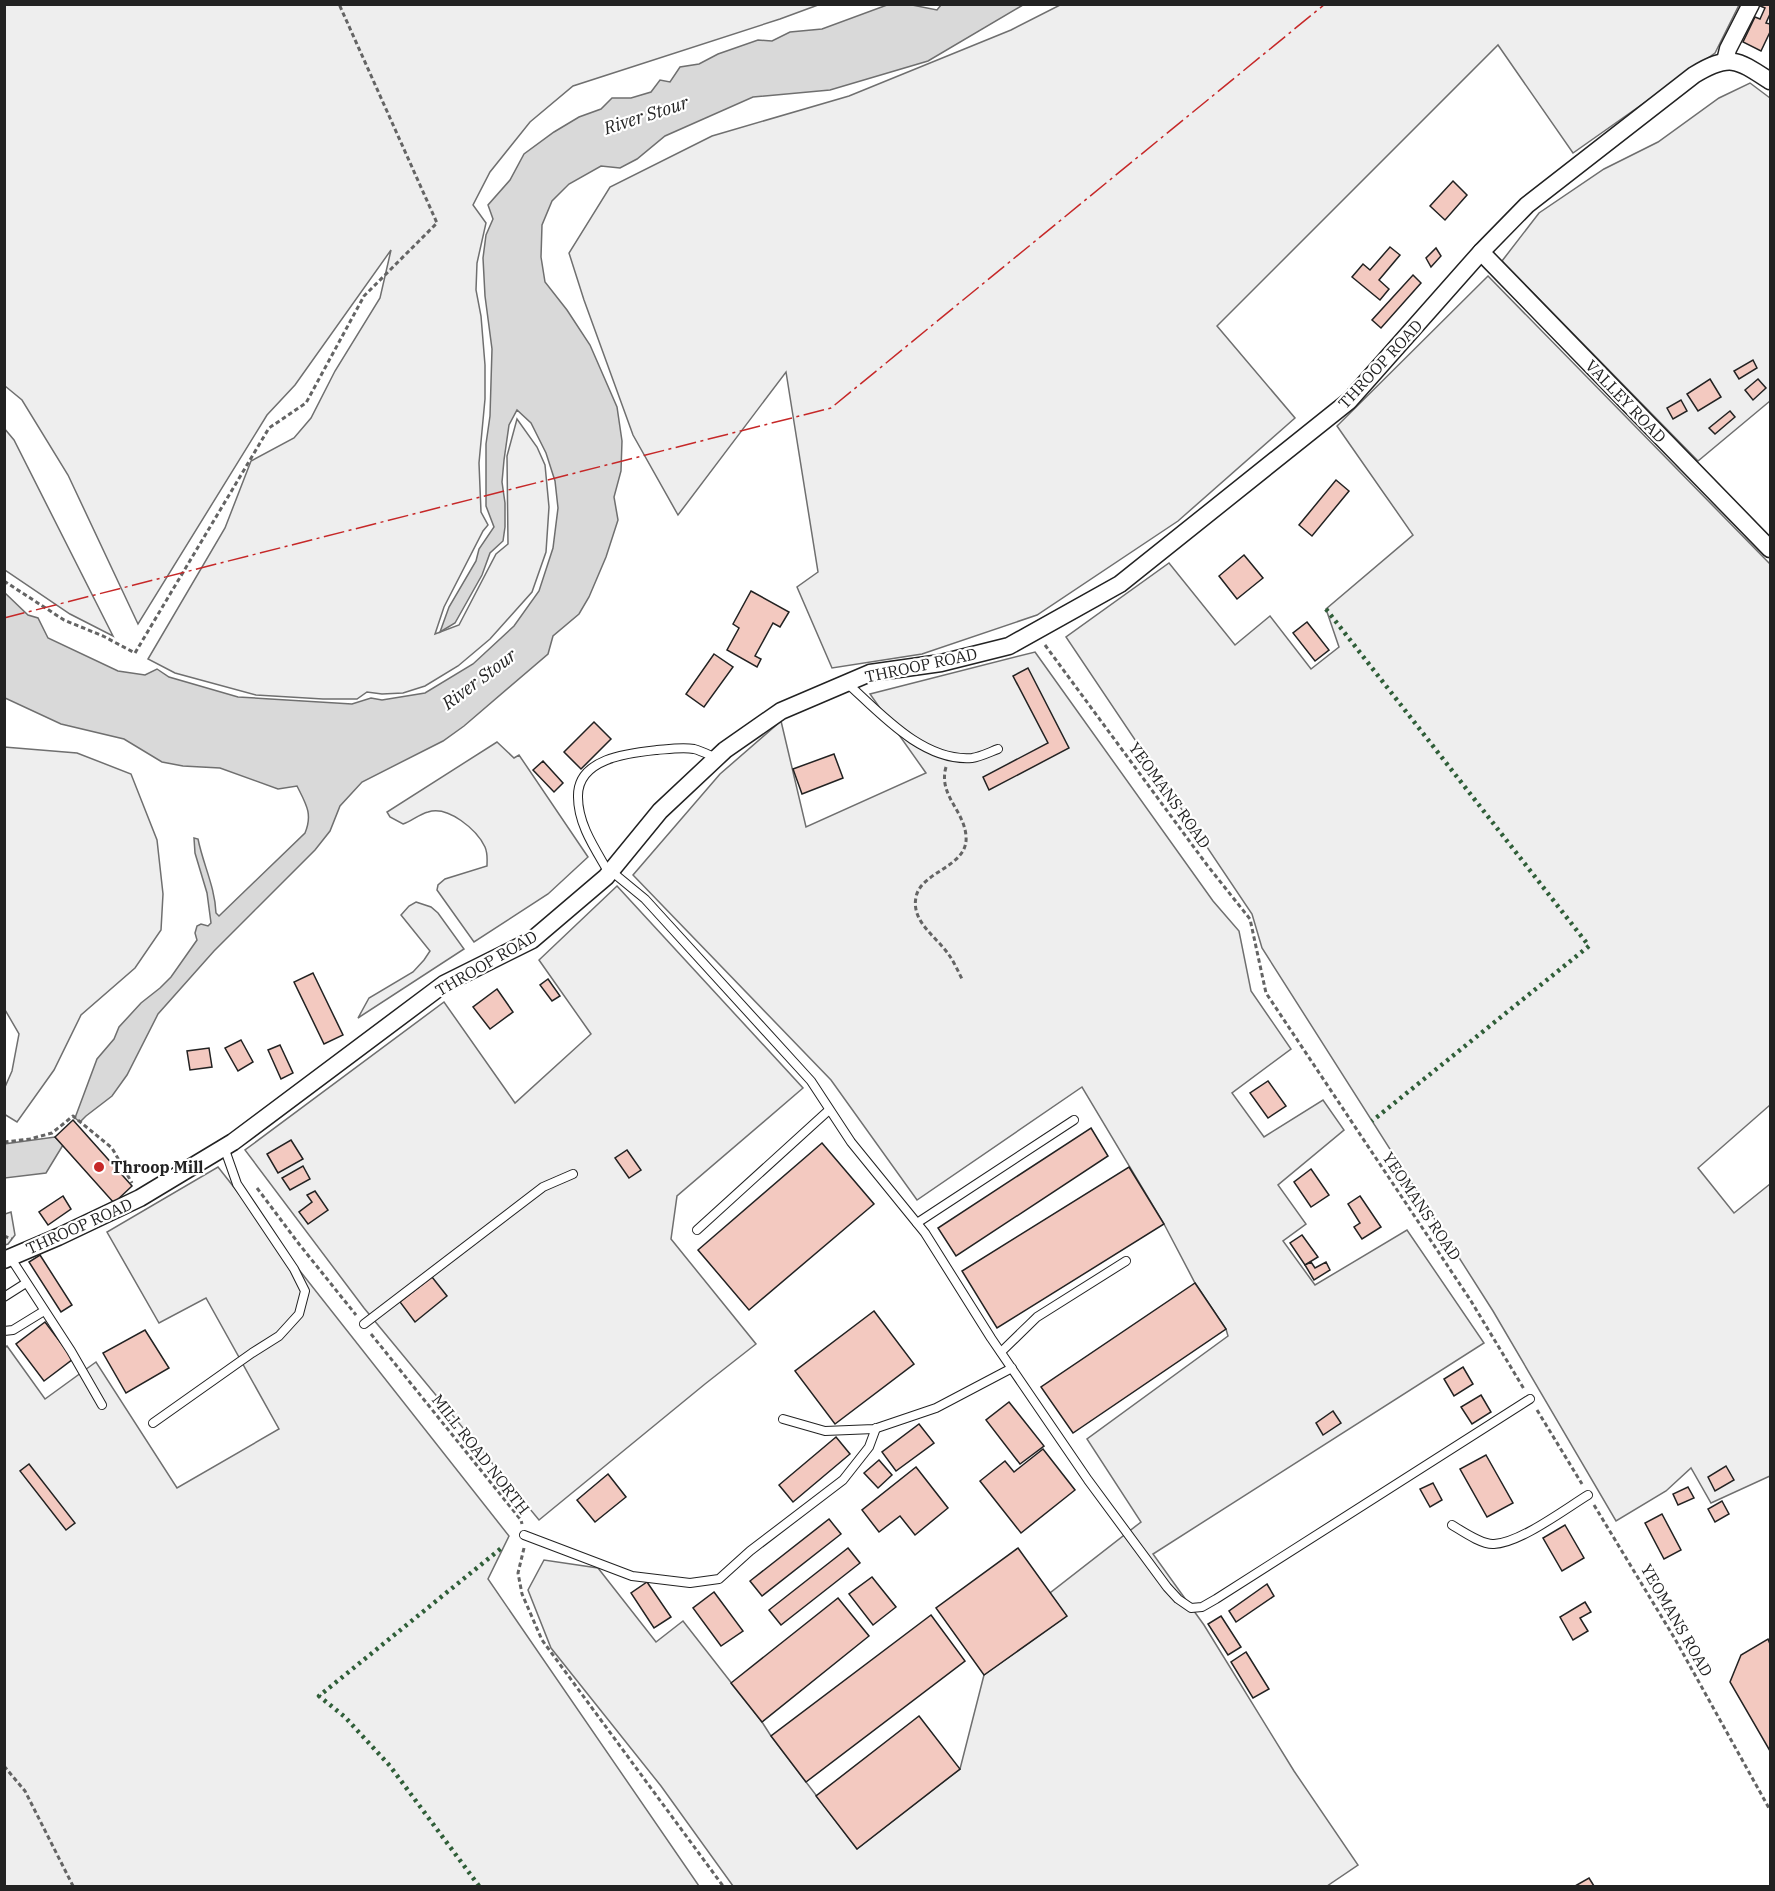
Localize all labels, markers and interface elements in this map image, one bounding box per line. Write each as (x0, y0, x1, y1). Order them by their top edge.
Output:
water label: River Stour (600, 90, 692, 140)
street label: THROOP ROAD (1334, 315, 1426, 413)
street label: VALLEY ROAD (1581, 355, 1671, 447)
water label: River Stour (436, 643, 522, 715)
street label: THROOP ROAD (863, 643, 979, 687)
street label: YEOMANS ROAD (1125, 738, 1215, 852)
street label: THROOP ROAD (431, 926, 541, 1000)
street label: YEOMANS ROAD (1378, 1148, 1466, 1264)
place label: Throop Mill (111, 1157, 204, 1177)
marker: Throop Mill (92, 1160, 106, 1174)
street label: THROOP ROAD (23, 1194, 135, 1258)
street label: MILL ROAD NORTH (428, 1390, 534, 1518)
street label: YEOMANS ROAD (1637, 1560, 1717, 1680)

